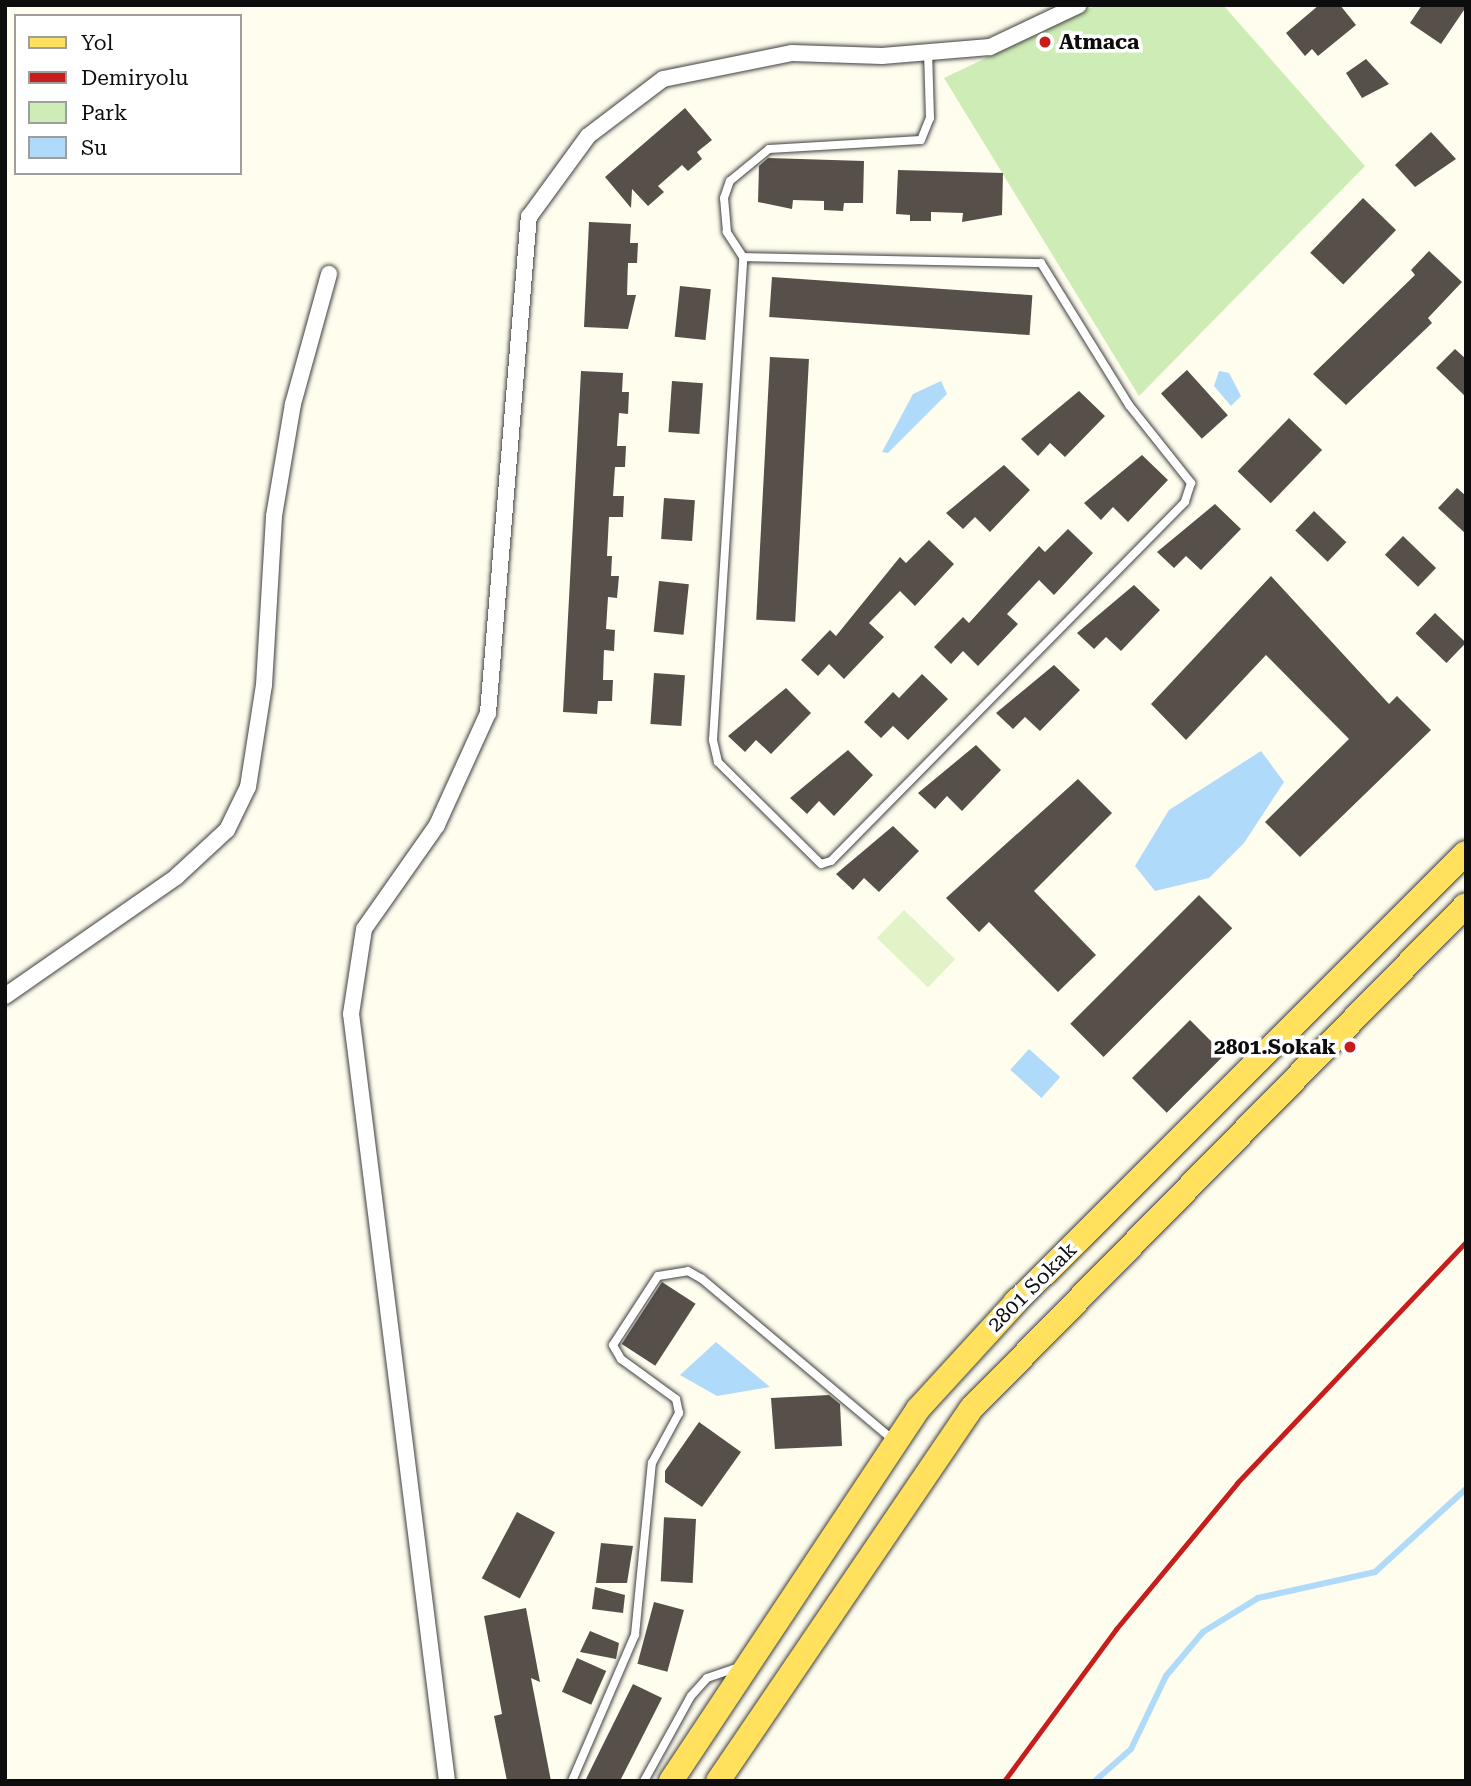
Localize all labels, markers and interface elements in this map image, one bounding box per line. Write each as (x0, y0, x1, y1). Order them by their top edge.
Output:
legend (14, 14, 242, 175)
place label: Atmaca (1059, 29, 1139, 55)
text: Yol (81, 31, 113, 55)
marker: Atmaca (1037, 34, 1053, 50)
text: Demiryolu (81, 66, 188, 90)
text: Park (81, 101, 127, 125)
text: Su (81, 136, 107, 160)
place label: 2801.Sokak (1214, 1034, 1336, 1060)
marker: 2801.Sokak (1342, 1039, 1358, 1055)
street label: 2801 Sokak (982, 1237, 1082, 1337)

